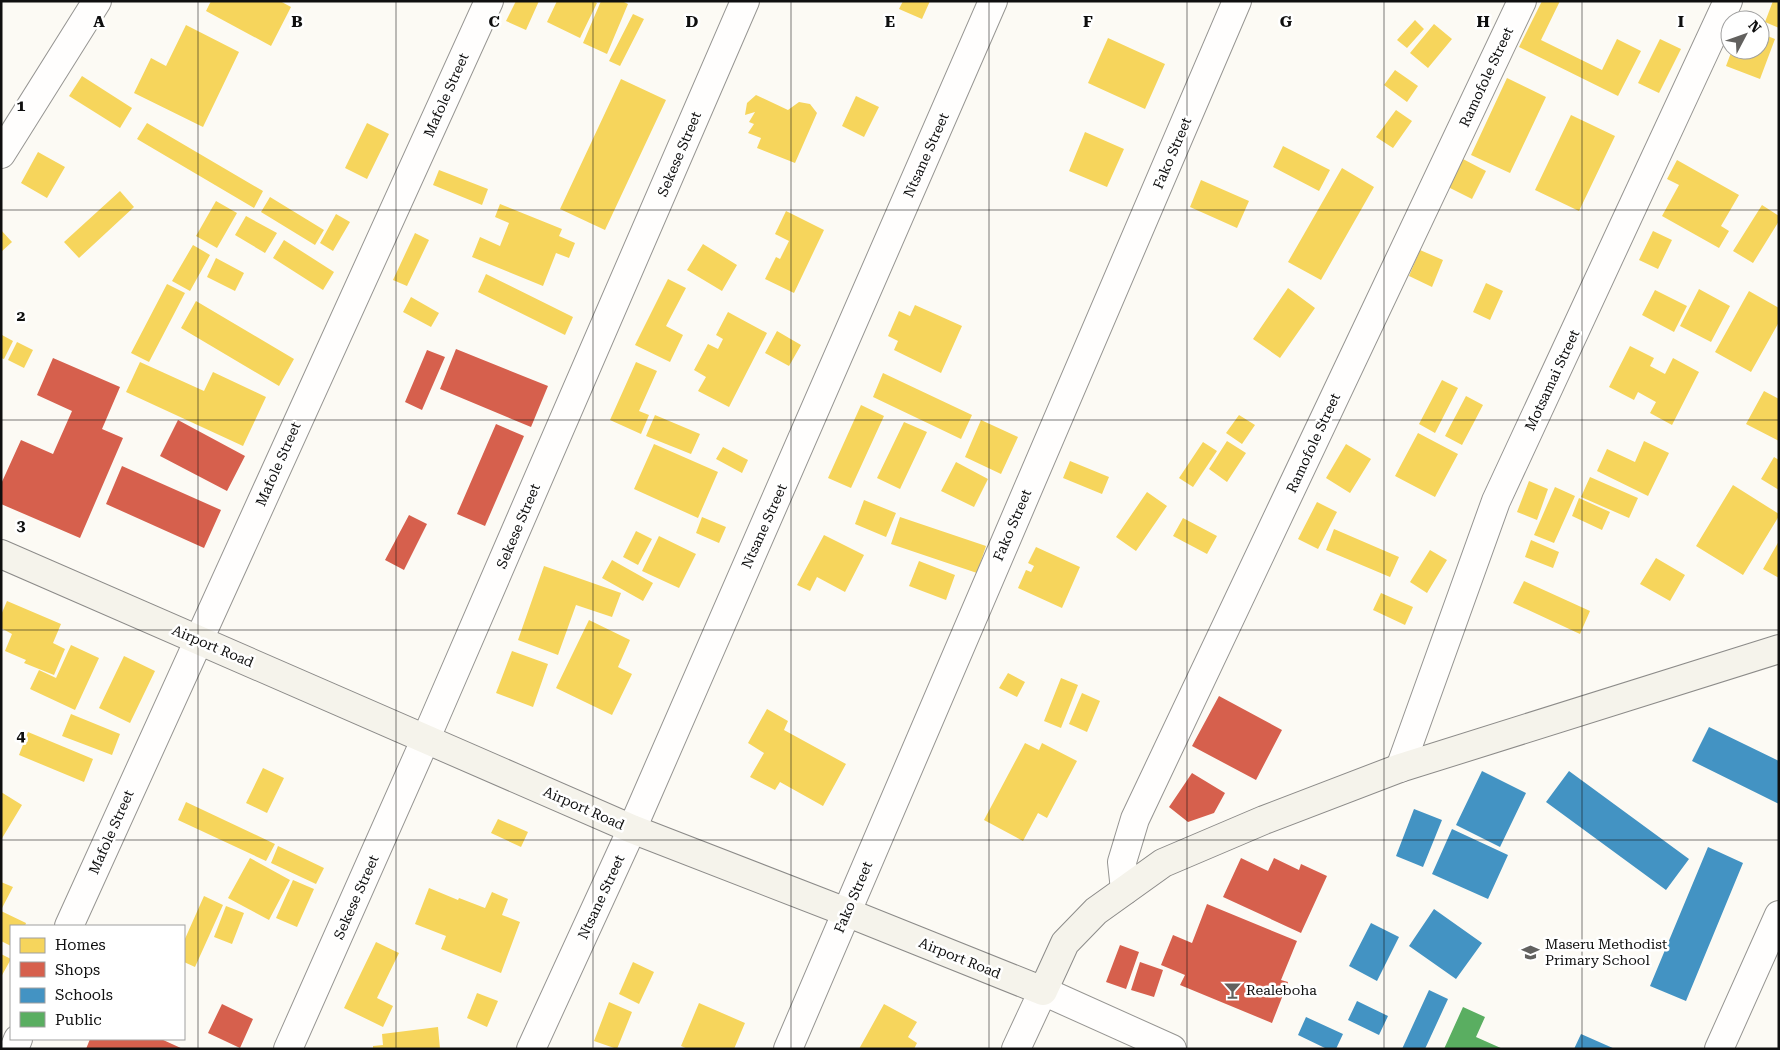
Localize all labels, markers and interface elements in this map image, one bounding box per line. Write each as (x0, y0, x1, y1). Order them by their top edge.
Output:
north arrow (1720, 10, 1770, 60)
text: A (93, 12, 105, 31)
text: B (291, 12, 303, 31)
text: C (488, 12, 500, 31)
text: D (686, 12, 699, 31)
text: E (885, 12, 895, 31)
text: F (1083, 12, 1093, 31)
text: G (1280, 12, 1293, 31)
text: H (1476, 12, 1490, 31)
text: I (1678, 12, 1684, 31)
text: N (1745, 17, 1765, 36)
street label: Ramofole Street (1456, 25, 1516, 129)
street label: Mafole Street (420, 50, 472, 140)
text: 1 (17, 96, 26, 115)
street label: Sekese Street (654, 109, 704, 199)
street label: Ntsane Street (900, 110, 952, 200)
street label: Fako Street (1150, 115, 1194, 191)
text: 2 (17, 306, 26, 325)
street label: Motsamai Street (1522, 327, 1582, 433)
street label: Ramofole Street (1283, 391, 1343, 495)
street label: Mafole Street (252, 419, 304, 509)
street label: Sekese Street (493, 481, 543, 571)
street label: Ntsane Street (738, 481, 790, 571)
street label: Fako Street (990, 487, 1034, 563)
text: 3 (17, 516, 26, 535)
street label: Airport Road (170, 622, 256, 670)
text: 4 (17, 726, 26, 745)
street label: Airport Road (541, 783, 627, 833)
street label: Mafole Street (85, 787, 137, 877)
street label: Sekese Street (330, 852, 382, 942)
street label: Ntsane Street (575, 852, 627, 942)
street label: Fako Street (831, 859, 875, 935)
legend (10, 925, 185, 1040)
street label: Airport Road (917, 934, 1003, 982)
text: Homes (55, 936, 106, 954)
place label: Maseru Methodist Primary School (1545, 936, 1667, 968)
school or university icon: Maseru Methodist Primary School (1521, 942, 1541, 962)
text: Shops (55, 961, 100, 979)
bar icon: Realeboha (1222, 980, 1242, 1000)
place label: Realeboha (1246, 982, 1317, 998)
text: Schools (55, 986, 113, 1004)
text: Public (55, 1011, 102, 1029)

